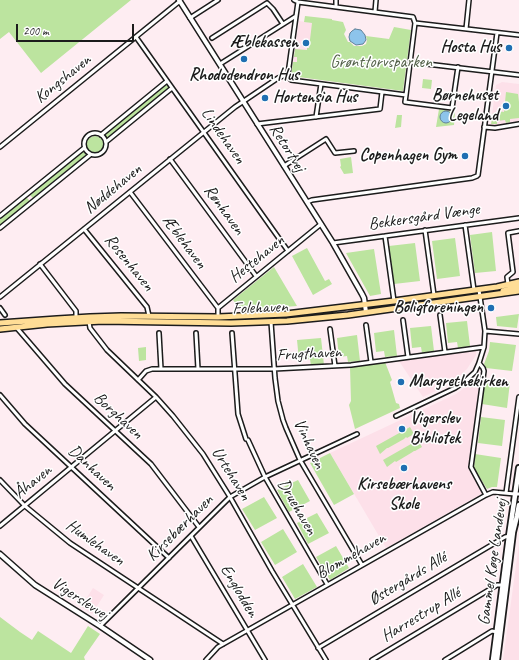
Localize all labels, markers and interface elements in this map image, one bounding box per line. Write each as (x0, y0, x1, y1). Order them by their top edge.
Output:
scale bar (18, 16, 136, 42)
text: 200 m (23, 23, 49, 39)
place label: Æblekassen (230, 33, 298, 53)
marker: Æblekassen (301, 38, 311, 48)
place label: Hosta Hus (440, 38, 501, 58)
marker: Hosta Hus (504, 43, 514, 53)
street label: Kongshaven (31, 50, 95, 108)
park label: Grønttorvsparken (330, 53, 432, 73)
marker: Rhododendron Hus (239, 54, 249, 64)
place label: Rhododendron Hus (189, 66, 299, 86)
place label: Børnehuset Legeland (432, 86, 498, 126)
place label: Hortensia Hus (273, 88, 357, 108)
marker: Hortensia Hus (260, 93, 270, 103)
marker: Børnehuset Legeland (501, 101, 511, 111)
street label: Lindehaven (196, 104, 250, 168)
street label: Retortvej (264, 120, 310, 176)
place label: Copenhagen Gym (359, 146, 457, 166)
marker: Copenhagen Gym (460, 151, 470, 161)
street label: Nøddehaven (80, 160, 146, 218)
street label: Rønhaven (199, 181, 249, 239)
street label: Bekkersgård Vænge (367, 199, 481, 235)
street label: Æblehaven (157, 211, 211, 273)
street label: Rosenhaven (100, 230, 158, 296)
street label: Hestehaven (225, 230, 289, 288)
street label: Folehaven (232, 297, 288, 319)
place label: Boligforeningen (394, 298, 483, 318)
marker: Boligforeningen (486, 303, 496, 313)
street label: Frugthaven (276, 342, 342, 366)
place label: Margrethekirken (409, 372, 508, 392)
marker: Margrethekirken (396, 377, 406, 387)
street label: Borghaven (89, 388, 147, 444)
place label: Vigerslev Bibliotek (410, 409, 460, 449)
street label: Vinhaven (289, 416, 329, 472)
marker: Vigerslev Bibliotek (397, 424, 407, 434)
street label: Danhaven (64, 441, 120, 495)
street label: Urtehaven (207, 444, 255, 504)
street label: Åhaven (10, 461, 56, 503)
marker: Kirsebærhavens Skole (399, 463, 409, 473)
street label: Druehaven (273, 475, 321, 539)
place label: Kirsebærhavens Skole (357, 475, 451, 515)
street label: Kirsebærhaven (142, 490, 218, 566)
street label: Gammel Køge Landevej (474, 497, 512, 627)
street label: Humlehaven (62, 515, 128, 571)
street label: Blommehaven (313, 528, 389, 584)
street label: Østergårds Allé (365, 548, 451, 610)
street label: Englodden (215, 561, 263, 621)
street label: Vigerslevvej (48, 573, 112, 625)
street label: Harrestrup Allé (378, 583, 464, 647)

